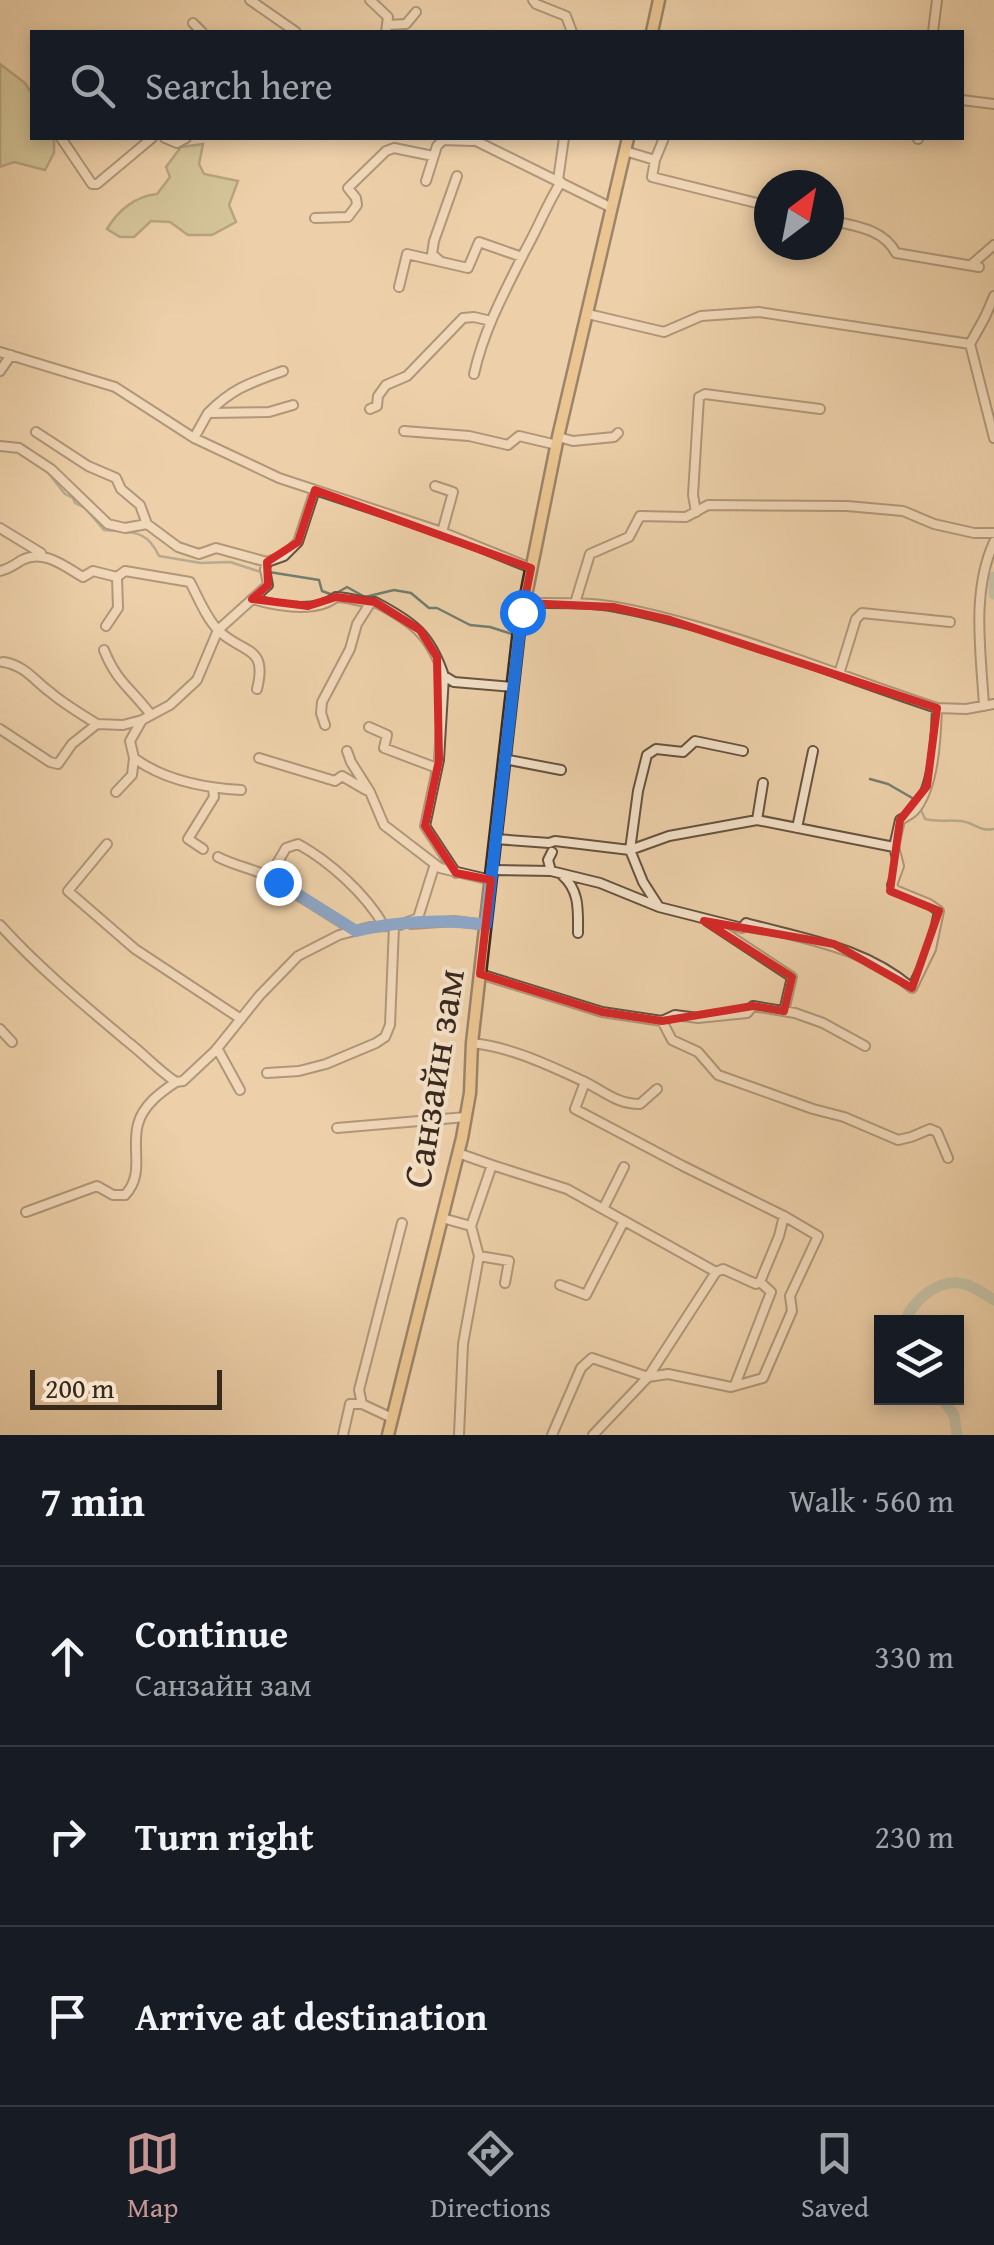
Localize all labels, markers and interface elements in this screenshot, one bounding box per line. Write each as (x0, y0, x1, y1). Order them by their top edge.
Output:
search box (30, 30, 964, 140)
text: Search here (145, 57, 333, 113)
icon: search (65, 58, 120, 113)
north arrow (754, 170, 844, 260)
route start (500, 590, 546, 636)
route end (256, 860, 302, 906)
street label: Санзайн зам (386, 964, 479, 1192)
map controls (874, 1315, 964, 1405)
button: layers (874, 1315, 964, 1405)
scale bar (30, 1365, 222, 1410)
text: 200 m (45, 1367, 114, 1408)
text: 7 min (40, 1470, 145, 1531)
text: Walk · 560 m (789, 1477, 954, 1524)
text: Continue (135, 1605, 288, 1661)
icon: ahead (40, 1629, 95, 1684)
text: 330 m (875, 1633, 954, 1680)
text: Санзайн зам (135, 1661, 312, 1708)
text: Turn right (135, 1808, 314, 1864)
icon: right (40, 1809, 95, 1864)
text: 230 m (875, 1813, 954, 1860)
text: Arrive at destination (135, 1988, 488, 2044)
icon: arrive (40, 1989, 95, 2044)
tab: Map (125, 2126, 180, 2227)
tab: Directions (430, 2126, 551, 2227)
tab: Saved (801, 2126, 869, 2227)

